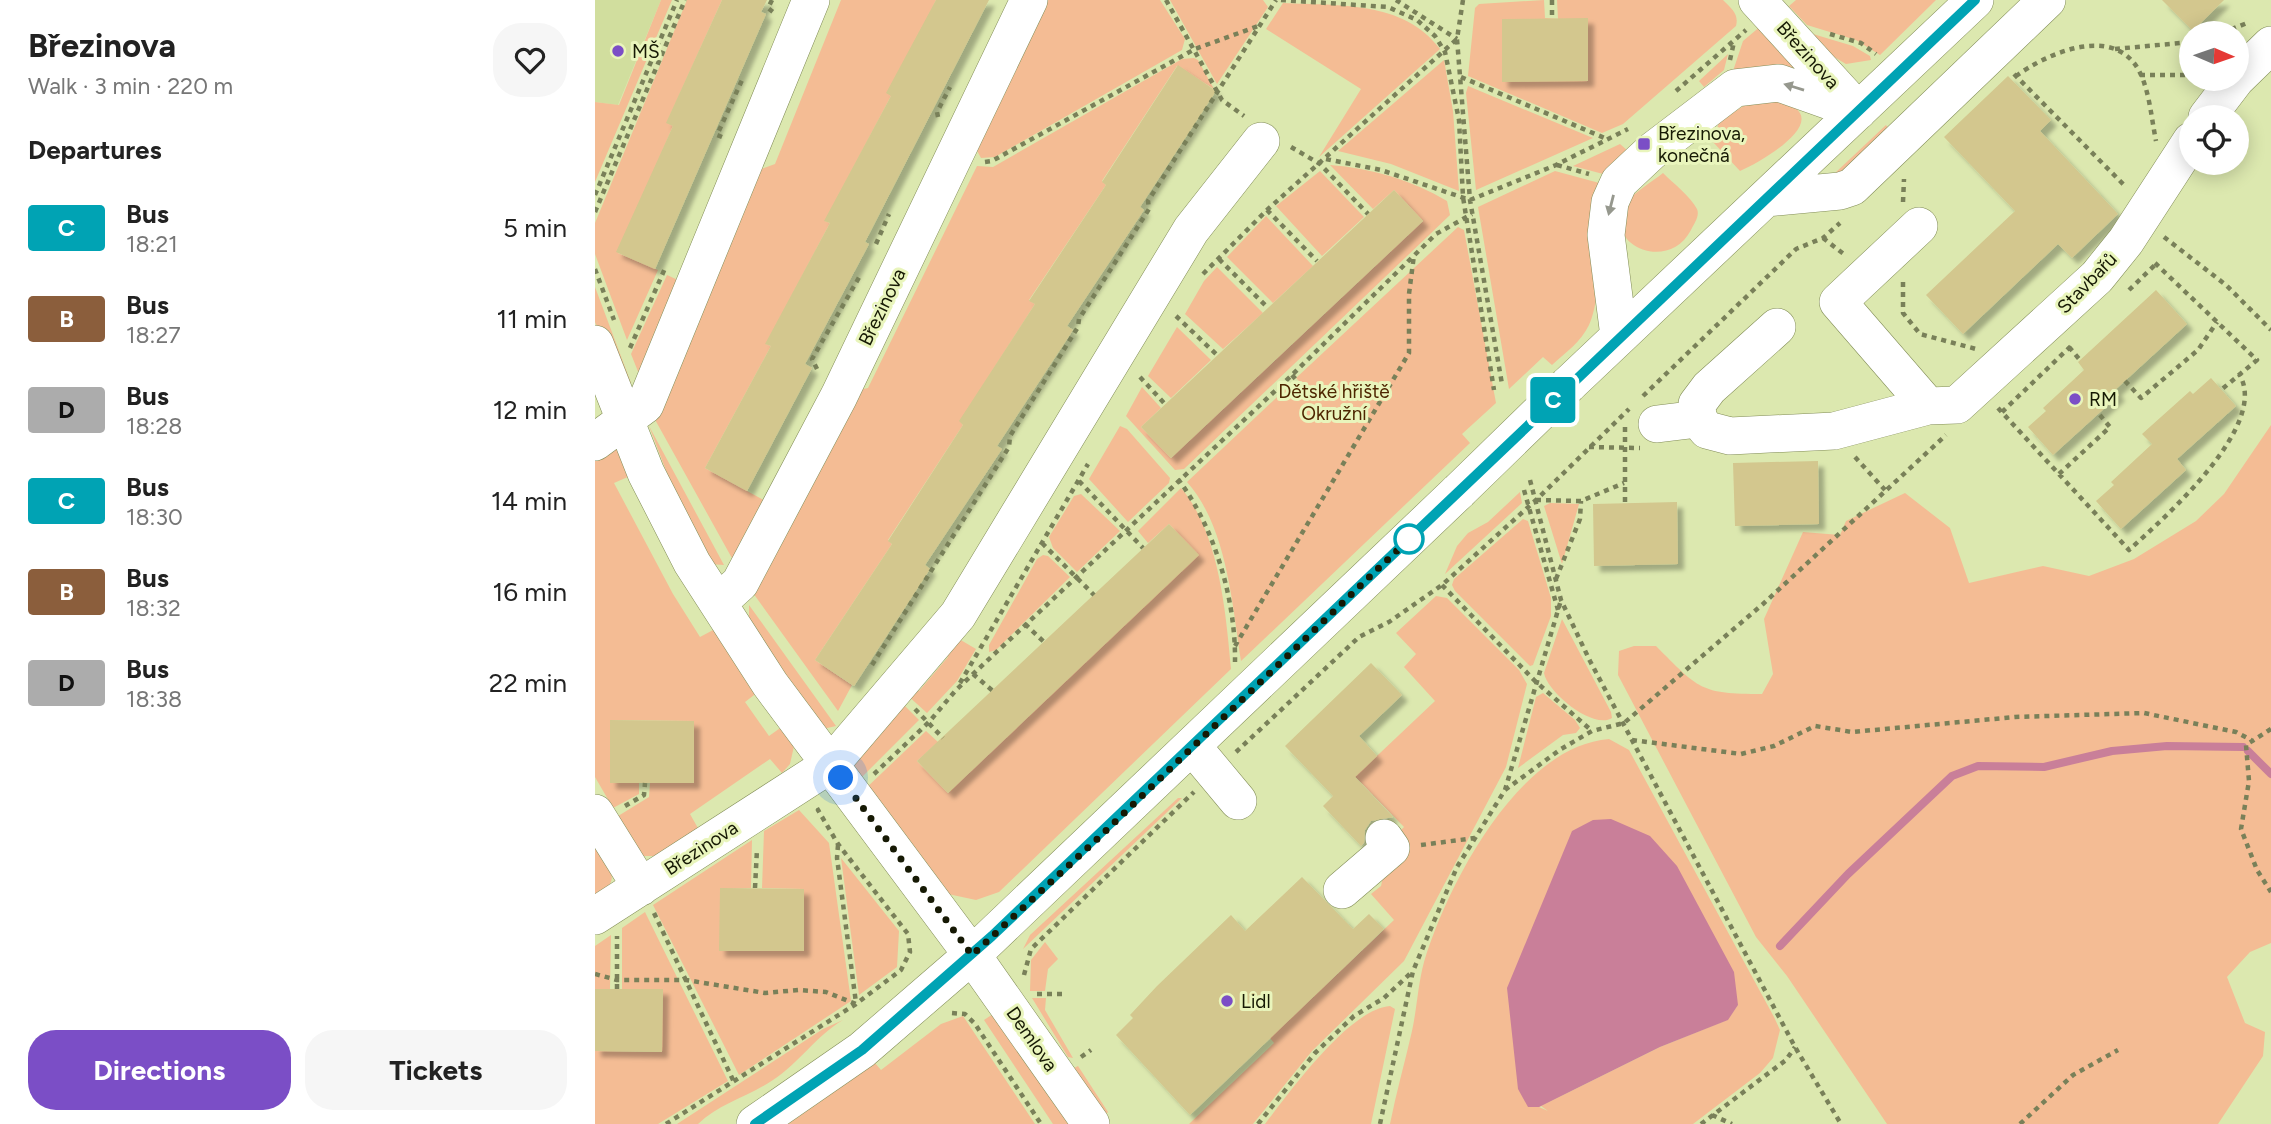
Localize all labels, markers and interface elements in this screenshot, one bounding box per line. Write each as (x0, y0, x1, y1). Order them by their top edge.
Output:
street label: Březinova (1772, 17, 1844, 93)
north arrow (2179, 21, 2249, 91)
map controls (2179, 21, 2249, 175)
button: heart (493, 23, 567, 97)
text: Březinova (28, 26, 176, 65)
place label: MŠ (632, 40, 660, 63)
marker: MŠ (610, 43, 626, 59)
text: Walk · 3 min · 220 m (28, 72, 233, 100)
one-way arrow (1783, 82, 1804, 92)
button: locate (2179, 105, 2249, 175)
place label: Březinova, konečná (1658, 122, 1745, 167)
text: Departures (28, 134, 162, 166)
marker: Březinova, konečná (1636, 136, 1652, 152)
one-way arrow (1605, 194, 1616, 216)
text: Bus (126, 198, 169, 230)
text: 5 min (503, 212, 567, 244)
text: C (58, 213, 75, 242)
text: 18:21 (126, 230, 178, 258)
street label: Stavbařů (2052, 248, 2122, 318)
street label: Březinova (854, 265, 910, 349)
text: Bus (126, 289, 169, 321)
text: 11 min (496, 303, 567, 335)
text: B (59, 304, 74, 333)
text: 18:27 (126, 321, 181, 349)
line badge: C (1530, 377, 1576, 423)
text: Bus (126, 380, 169, 412)
park label: Dětské hřiště Okružní (1278, 380, 1390, 425)
text: C (1544, 385, 1562, 414)
place label: RM (2089, 388, 2117, 411)
marker: RM (2067, 391, 2083, 407)
text: 12 min (493, 394, 567, 426)
text: D (58, 395, 75, 424)
text: 18:28 (126, 412, 182, 440)
text: Bus (126, 471, 169, 503)
text: 14 min (491, 485, 567, 517)
text: C (58, 486, 75, 515)
text: 18:30 (126, 503, 183, 531)
unlabelled marker (1394, 524, 1424, 554)
text: Bus (126, 562, 169, 594)
text: 16 min (492, 576, 567, 608)
text: B (59, 577, 74, 606)
text: 18:32 (126, 594, 181, 622)
text: Bus (126, 653, 169, 685)
text: 22 min (489, 667, 567, 699)
text: D (58, 668, 75, 697)
text: 18:38 (126, 685, 182, 713)
your location (823, 760, 858, 795)
street label: Březinova (660, 816, 742, 880)
place label: Lidl (1241, 990, 1271, 1013)
marker: Lidl (1219, 993, 1235, 1009)
street label: Demlova (1001, 1002, 1063, 1076)
button: Directions (28, 1030, 291, 1110)
button: Tickets (305, 1030, 567, 1110)

